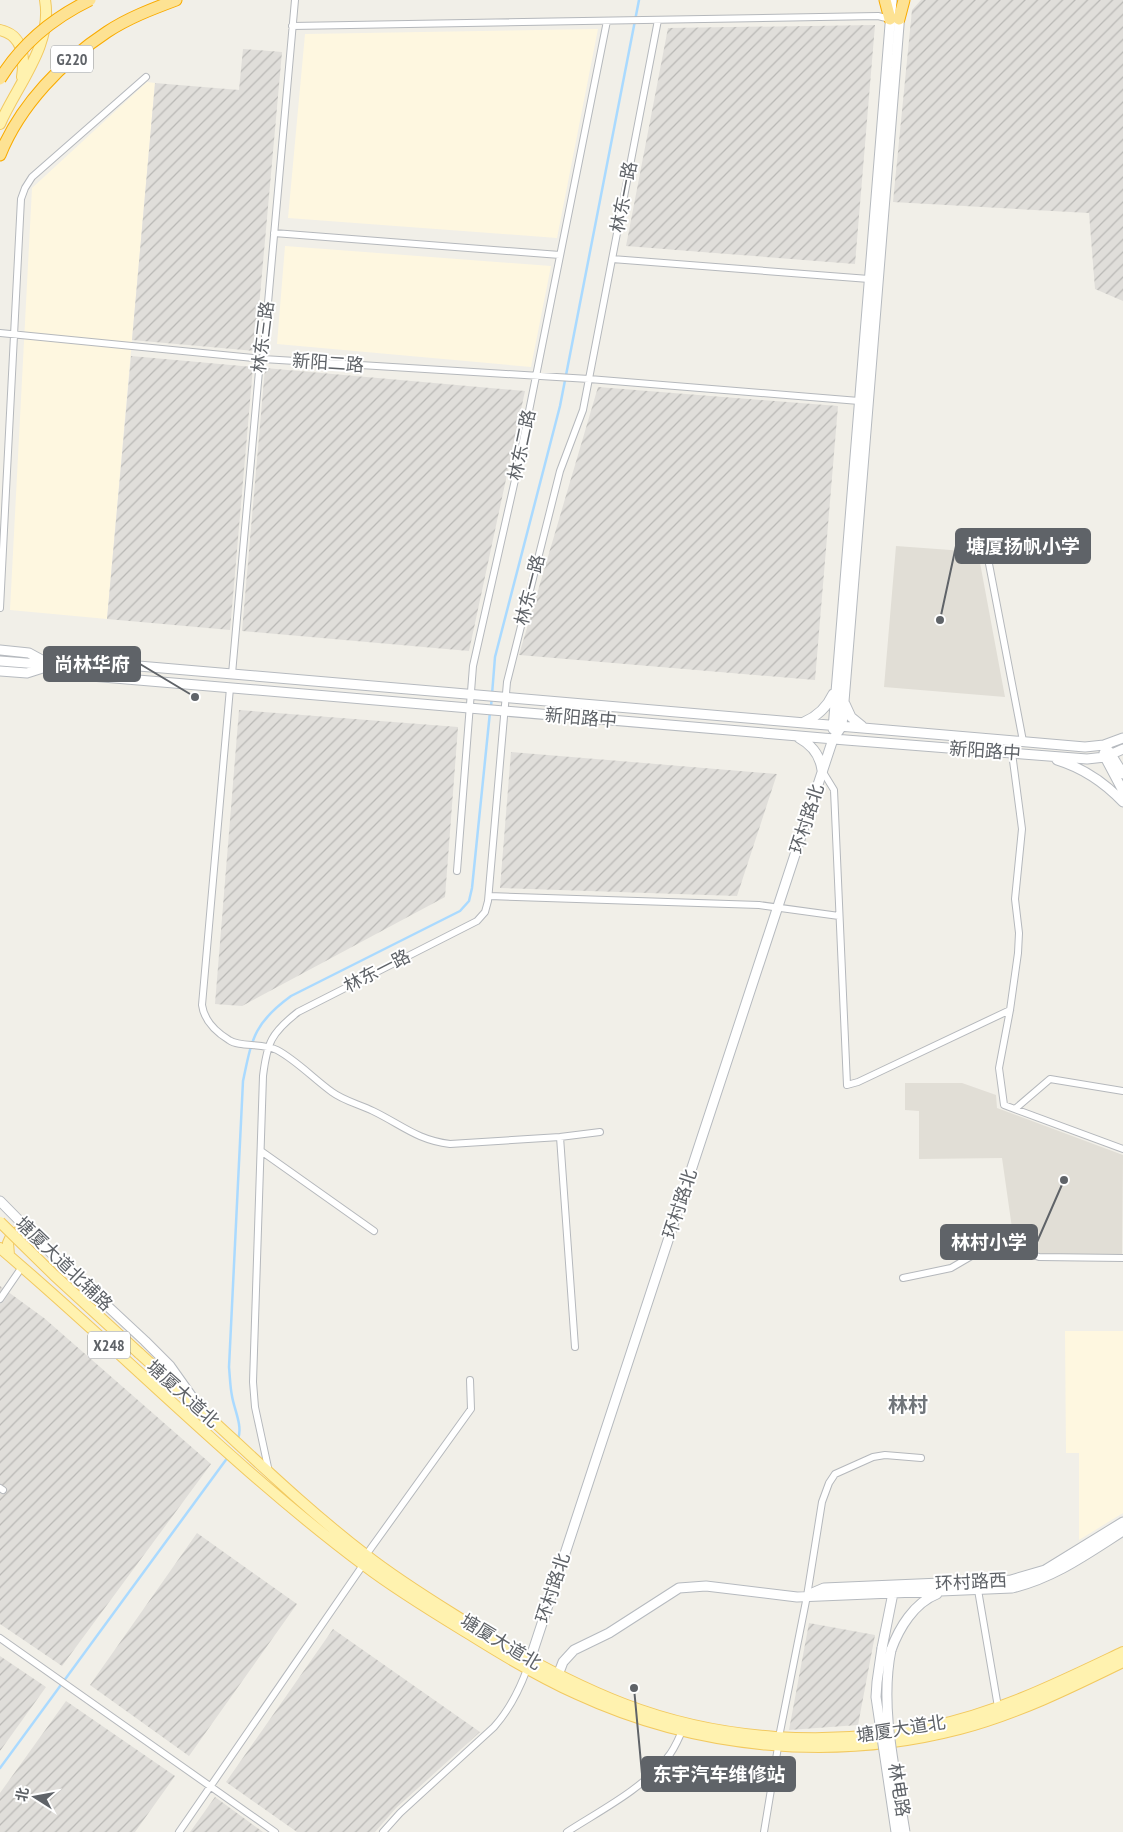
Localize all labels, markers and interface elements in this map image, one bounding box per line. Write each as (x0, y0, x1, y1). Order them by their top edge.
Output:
road number: G220 (51, 46, 93, 72)
street label: 林东一路 (605, 159, 642, 234)
street label: 林东三路 (247, 300, 278, 374)
street label: 新阳二路 (291, 349, 365, 376)
street label: 林东二路 (503, 407, 540, 483)
callout: 塘厦扬帆小学 (956, 529, 1090, 563)
text: 塘厦扬帆小学 (966, 534, 1080, 558)
street label: 林东一路 (510, 552, 549, 628)
callout: 尚林华府 (44, 647, 140, 681)
text: 尚林华府 (54, 652, 130, 676)
street label: 新阳路中 (544, 703, 618, 732)
street label: 新阳路中 (948, 737, 1022, 764)
street label: 环村路北 (784, 781, 829, 857)
street label: 林东一路 (339, 944, 414, 997)
street label: 环村路北 (657, 1166, 702, 1242)
street label: 塘厦大道北辅路 (11, 1212, 118, 1316)
callout: 林村小学 (941, 1225, 1037, 1259)
text: 林村小学 (951, 1230, 1027, 1254)
road number: X248 (88, 1332, 130, 1358)
street label: 塘厦大道北 (142, 1355, 224, 1432)
district label: 林村 (888, 1392, 928, 1418)
street label: 环村路北 (530, 1550, 575, 1626)
street label: 环村路西 (934, 1568, 1008, 1595)
street label: 塘厦大道北 (457, 1609, 546, 1675)
street label: 塘厦大道北 (855, 1710, 947, 1747)
callout: 东宇汽车维修站 (642, 1757, 795, 1791)
street label: 林电路 (884, 1761, 915, 1818)
text: 东宇汽车维修站 (652, 1762, 786, 1786)
north arrow (10, 1772, 60, 1822)
text: 北 (12, 1786, 32, 1803)

